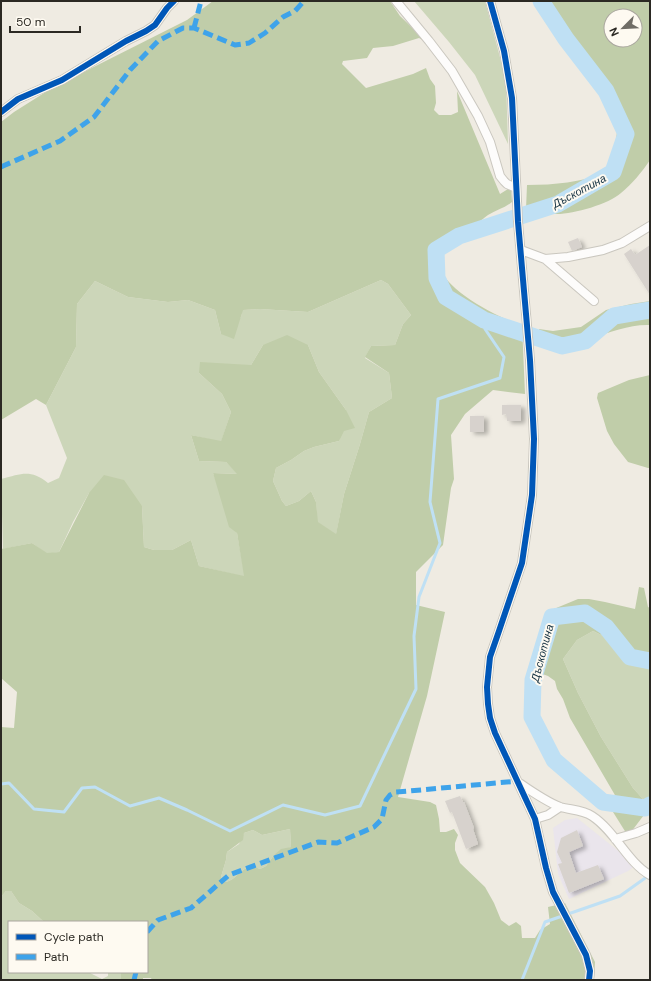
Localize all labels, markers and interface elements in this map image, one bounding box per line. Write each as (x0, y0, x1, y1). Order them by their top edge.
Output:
scale bar (10, 8, 80, 34)
north arrow (603, 8, 643, 48)
text: 50 m (16, 14, 45, 30)
text: N (606, 26, 622, 39)
water label: Дъскотина (548, 171, 608, 212)
water label: Дъскотина (527, 623, 556, 685)
legend (8, 921, 148, 973)
text: Cycle path (44, 929, 104, 945)
text: Path (44, 949, 69, 965)

